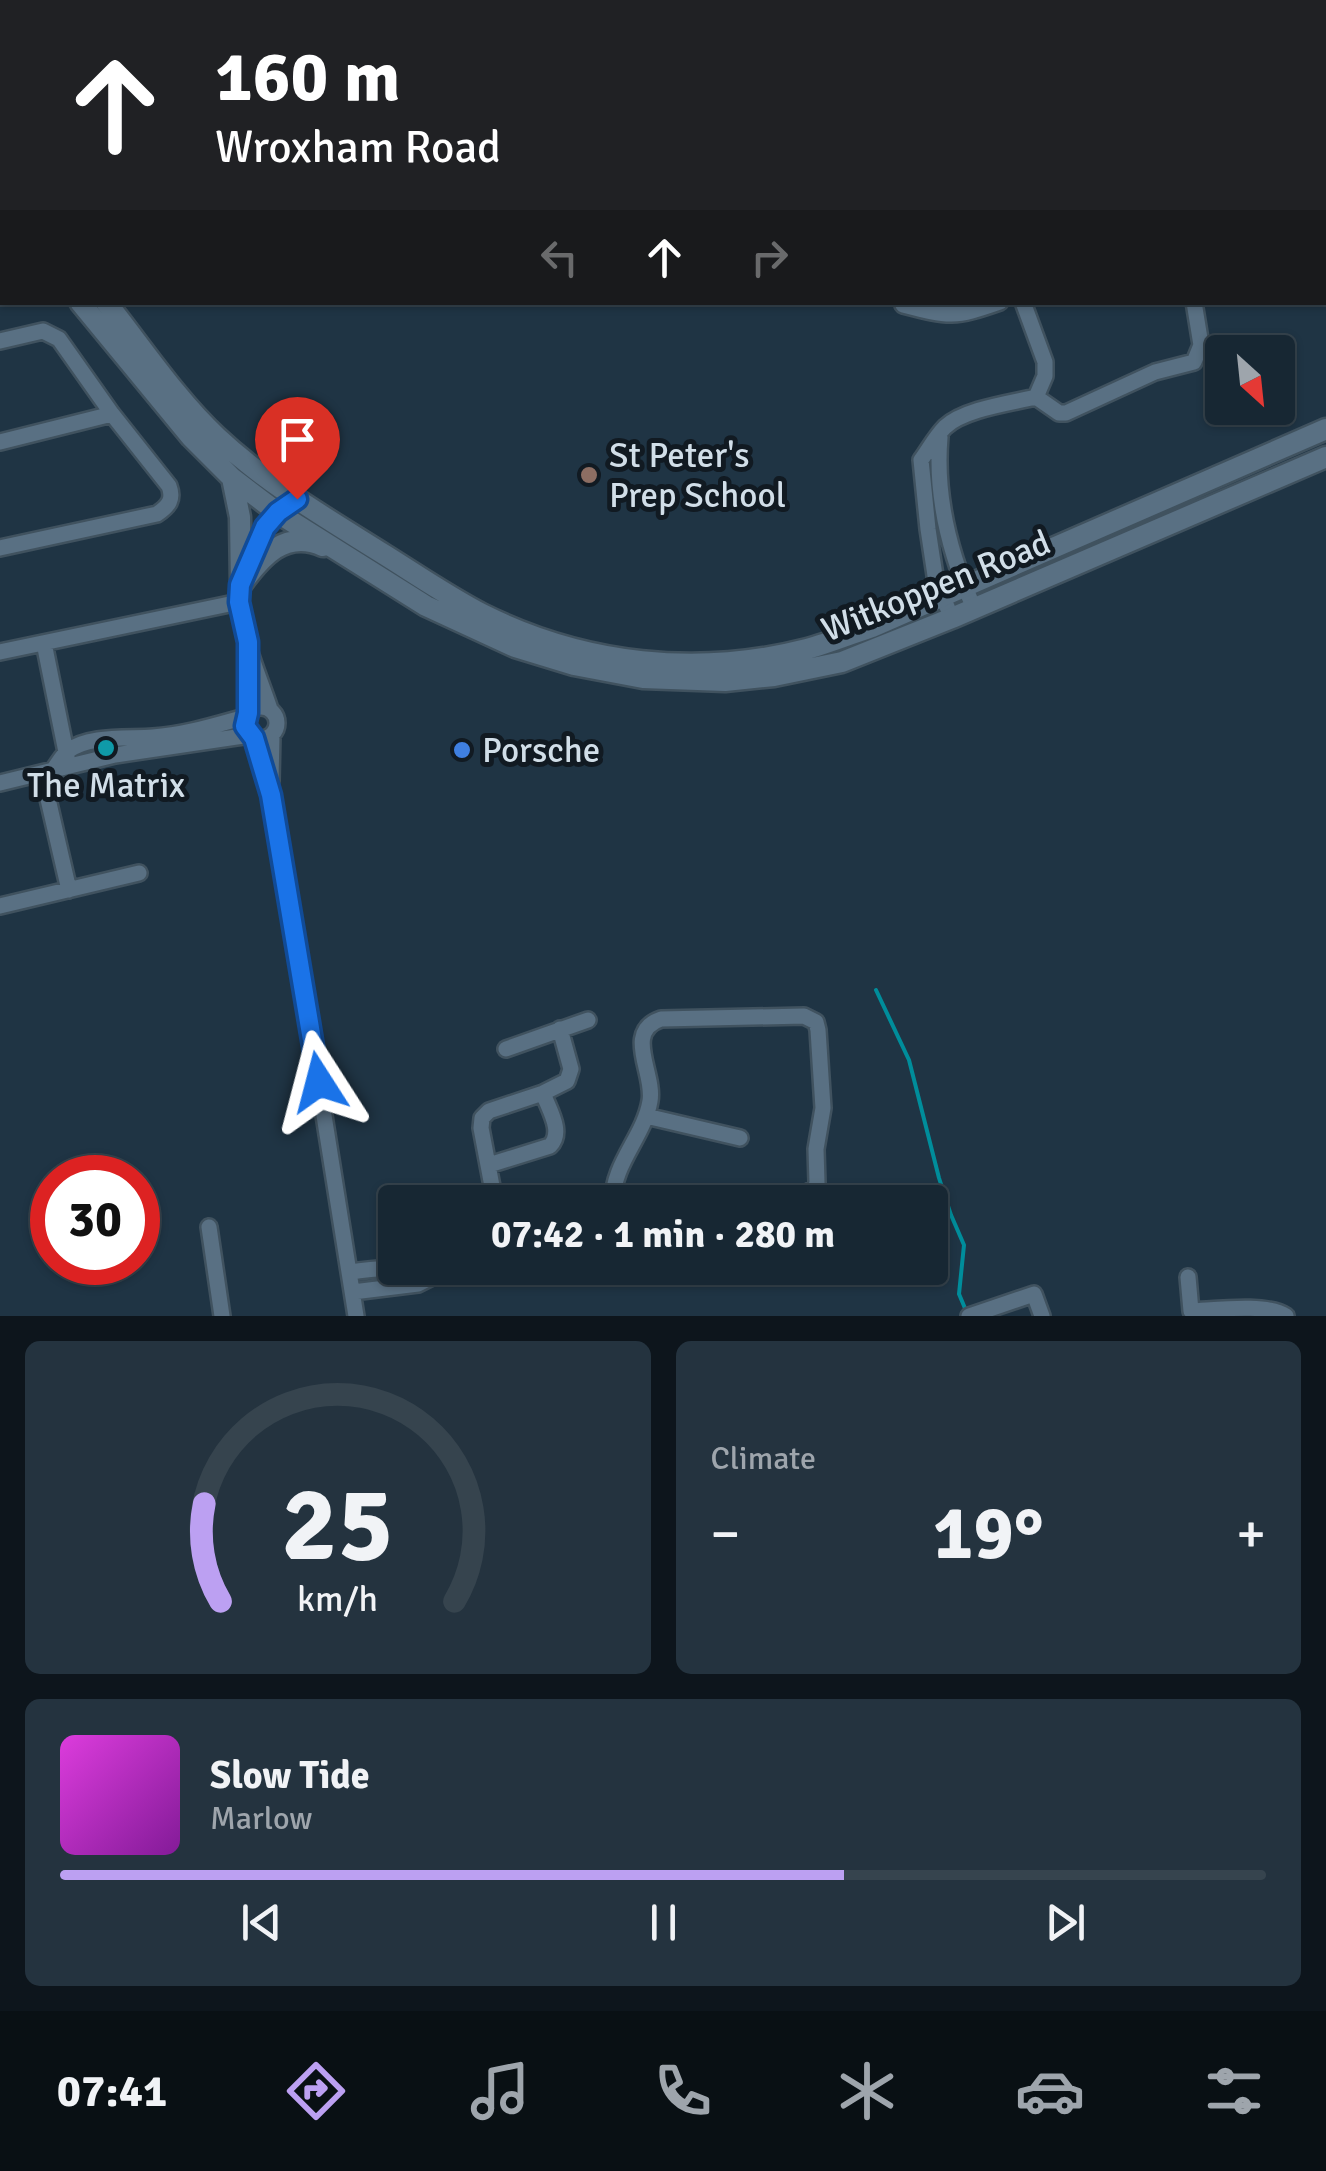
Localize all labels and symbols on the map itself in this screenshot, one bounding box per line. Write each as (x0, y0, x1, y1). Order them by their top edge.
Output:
north arrow (1205, 335, 1295, 425)
pin (255, 397, 340, 500)
place label: St Peter's Prep School (609, 434, 786, 517)
marker: St Peter's Prep School (578, 464, 600, 486)
street label: Witkoppen Road (815, 521, 1057, 651)
place label: Porsche (482, 729, 600, 772)
marker: The Matrix (95, 737, 117, 759)
marker: Porsche (451, 739, 473, 761)
place label: The Matrix (27, 764, 185, 807)
position arrow (267, 1030, 371, 1134)
speed limit sign: 30 (30, 1155, 160, 1285)

